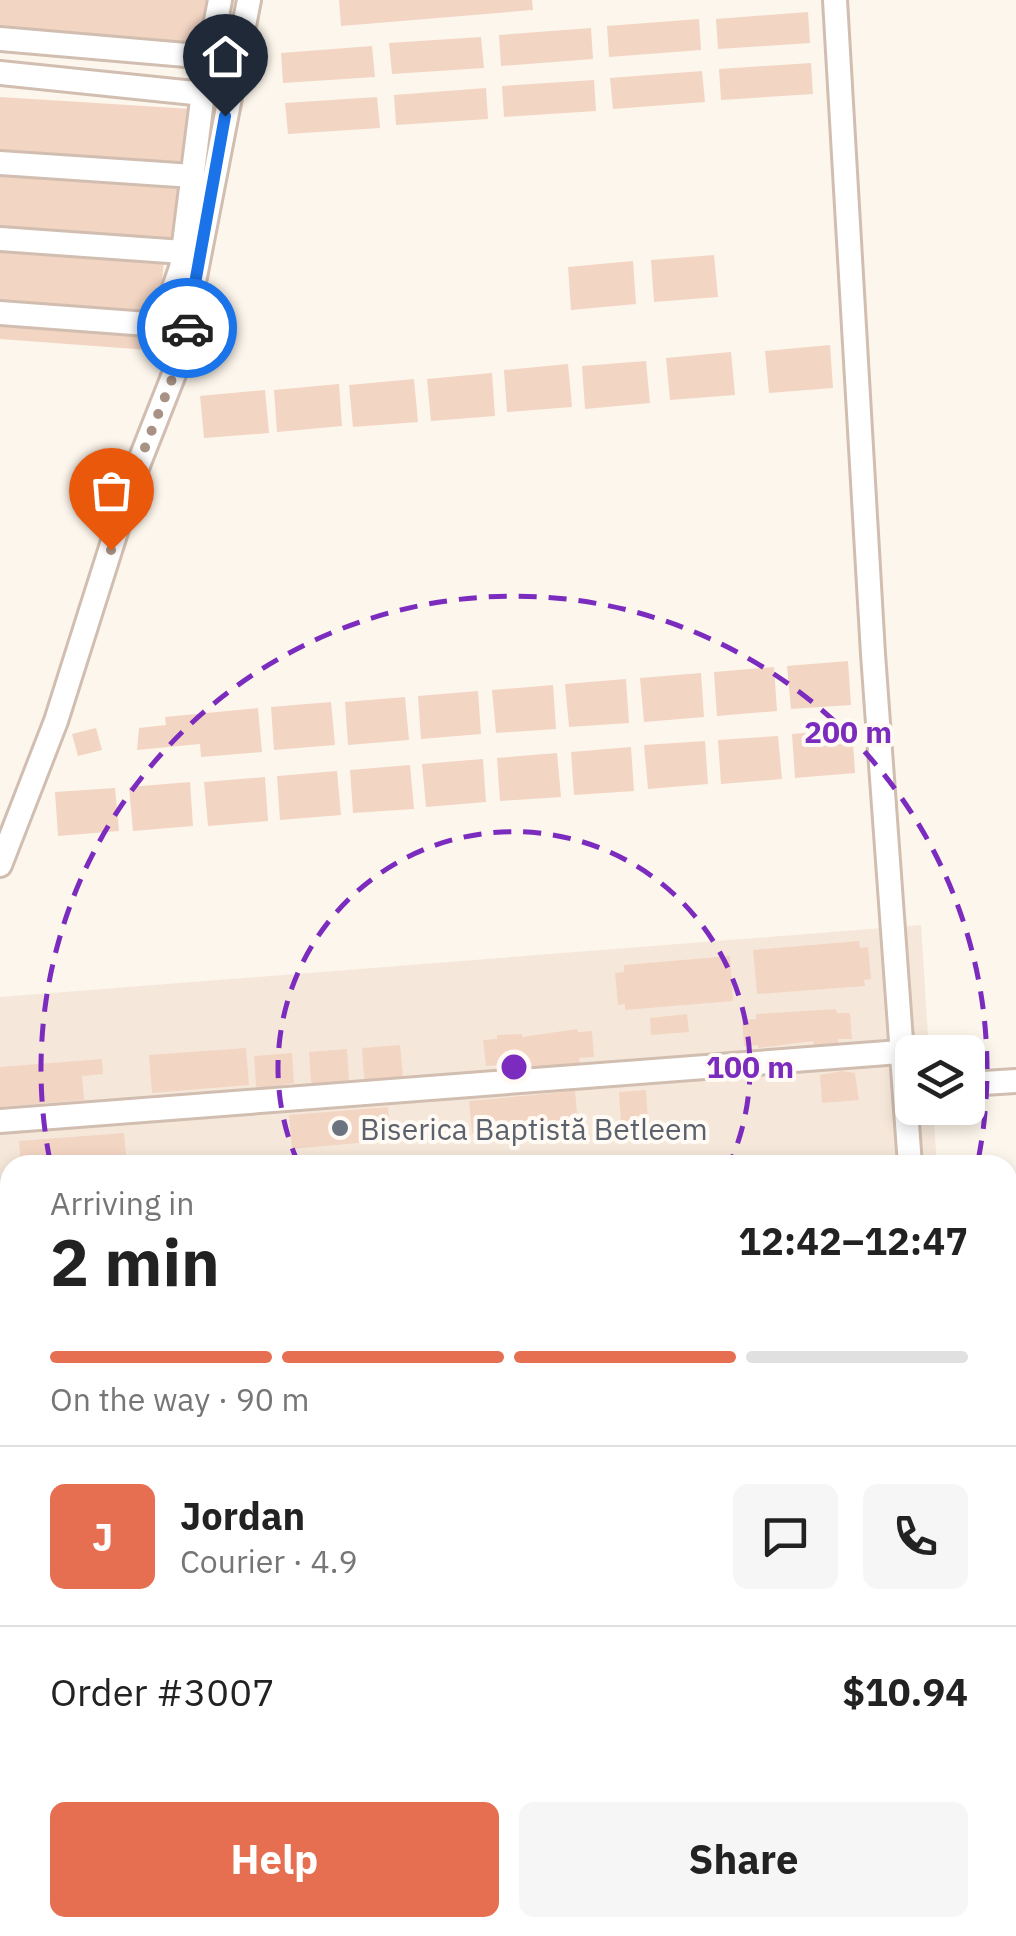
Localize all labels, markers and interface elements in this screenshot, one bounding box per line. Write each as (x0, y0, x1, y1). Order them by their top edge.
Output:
pin (183, 14, 268, 117)
icon: home (198, 29, 253, 84)
courier (137, 278, 237, 378)
icon: car (160, 301, 215, 356)
pin (69, 448, 154, 551)
icon: bag (84, 463, 139, 518)
text: 200 m (804, 712, 892, 751)
map controls (895, 1035, 985, 1125)
button: layers (895, 1035, 985, 1125)
text: 100 m (706, 1047, 794, 1086)
centre of rings (496, 1049, 532, 1085)
place label: Biserica Baptistă Betleem (360, 1109, 708, 1148)
marker: Biserica Baptistă Betleem (329, 1117, 351, 1139)
text: Arriving in (50, 1182, 195, 1224)
text: 12:42–12:47 (738, 1216, 968, 1265)
text: 2 min (50, 1219, 220, 1304)
text: On the way · 90 m (50, 1378, 310, 1420)
button: chat (733, 1484, 838, 1589)
button: phone (863, 1484, 968, 1589)
text: Jordan (180, 1491, 305, 1540)
text: J (92, 1512, 113, 1561)
text: Courier · 4.9 (180, 1540, 358, 1582)
text: Order #3007 (50, 1667, 275, 1716)
text: $10.94 (842, 1667, 968, 1716)
button: Help (50, 1802, 499, 1917)
button: Share (519, 1802, 968, 1917)

